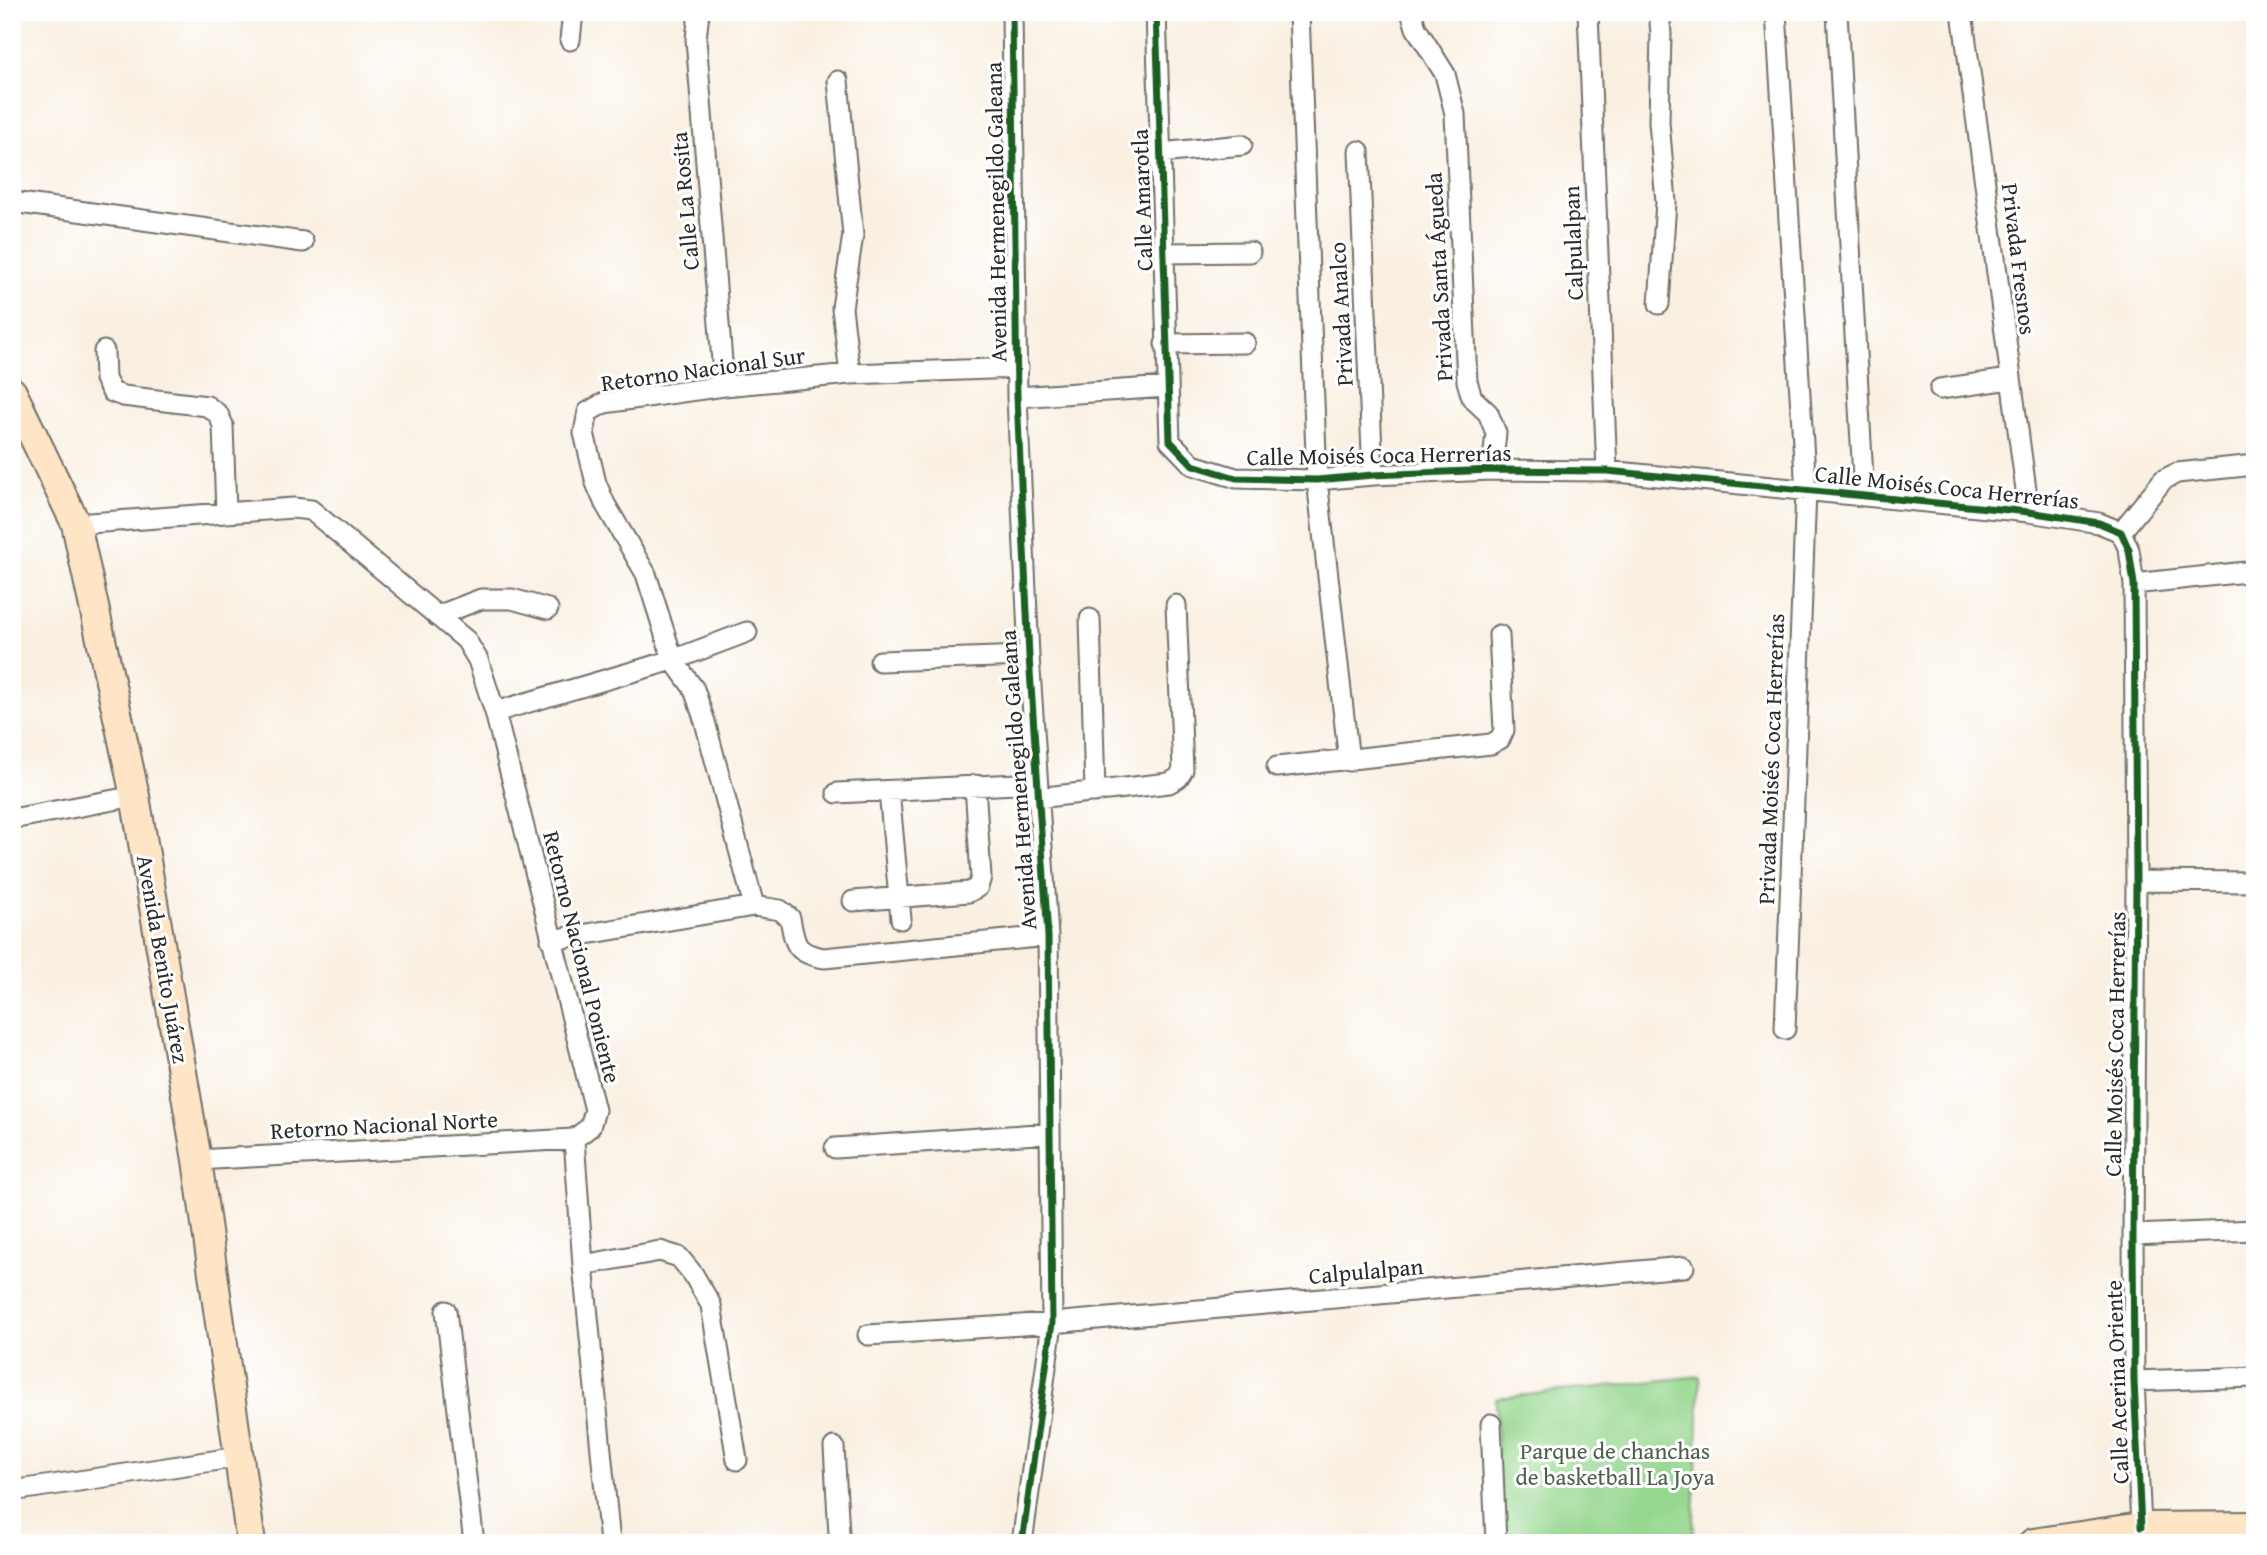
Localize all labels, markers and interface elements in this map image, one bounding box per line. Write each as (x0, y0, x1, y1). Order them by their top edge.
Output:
street label: Avenida Hermenegildo Galeana (976, 61, 1015, 363)
street label: Calle Amarotla (1123, 128, 1160, 272)
street label: Calle La Rosita (662, 130, 707, 272)
street label: Privada Santa Águeda (1417, 172, 1460, 382)
street label: Privada Fresnos (1994, 181, 2045, 337)
street label: Calpulalpan (1554, 185, 1591, 301)
street label: Privada Analco (1320, 241, 1361, 387)
street label: Retorno Nacional Sur (599, 338, 808, 399)
street label: Calle Moisés Coca Herrerías (1246, 436, 1512, 473)
street label: Calle Moisés Coca Herrerías (1814, 456, 2081, 517)
street label: Privada Moisés Coca Herrerías (1749, 613, 1792, 905)
street label: Avenida Hermenegildo Galeana (991, 629, 1044, 931)
street label: Retorno Nacional Poniente (535, 827, 630, 1086)
street label: Avenida Benito Juárez (129, 852, 198, 1066)
street label: Calle Moisés Coca Herrerías (2096, 911, 2133, 1177)
street label: Retorno Nacional Norte (269, 1102, 499, 1147)
street label: Calpulalpan (1307, 1249, 1425, 1292)
street label: Calle Acerina Oriente (2096, 1279, 2137, 1485)
park label: Parque de chanchas de basketball La Joya (1515, 1434, 1715, 1493)

